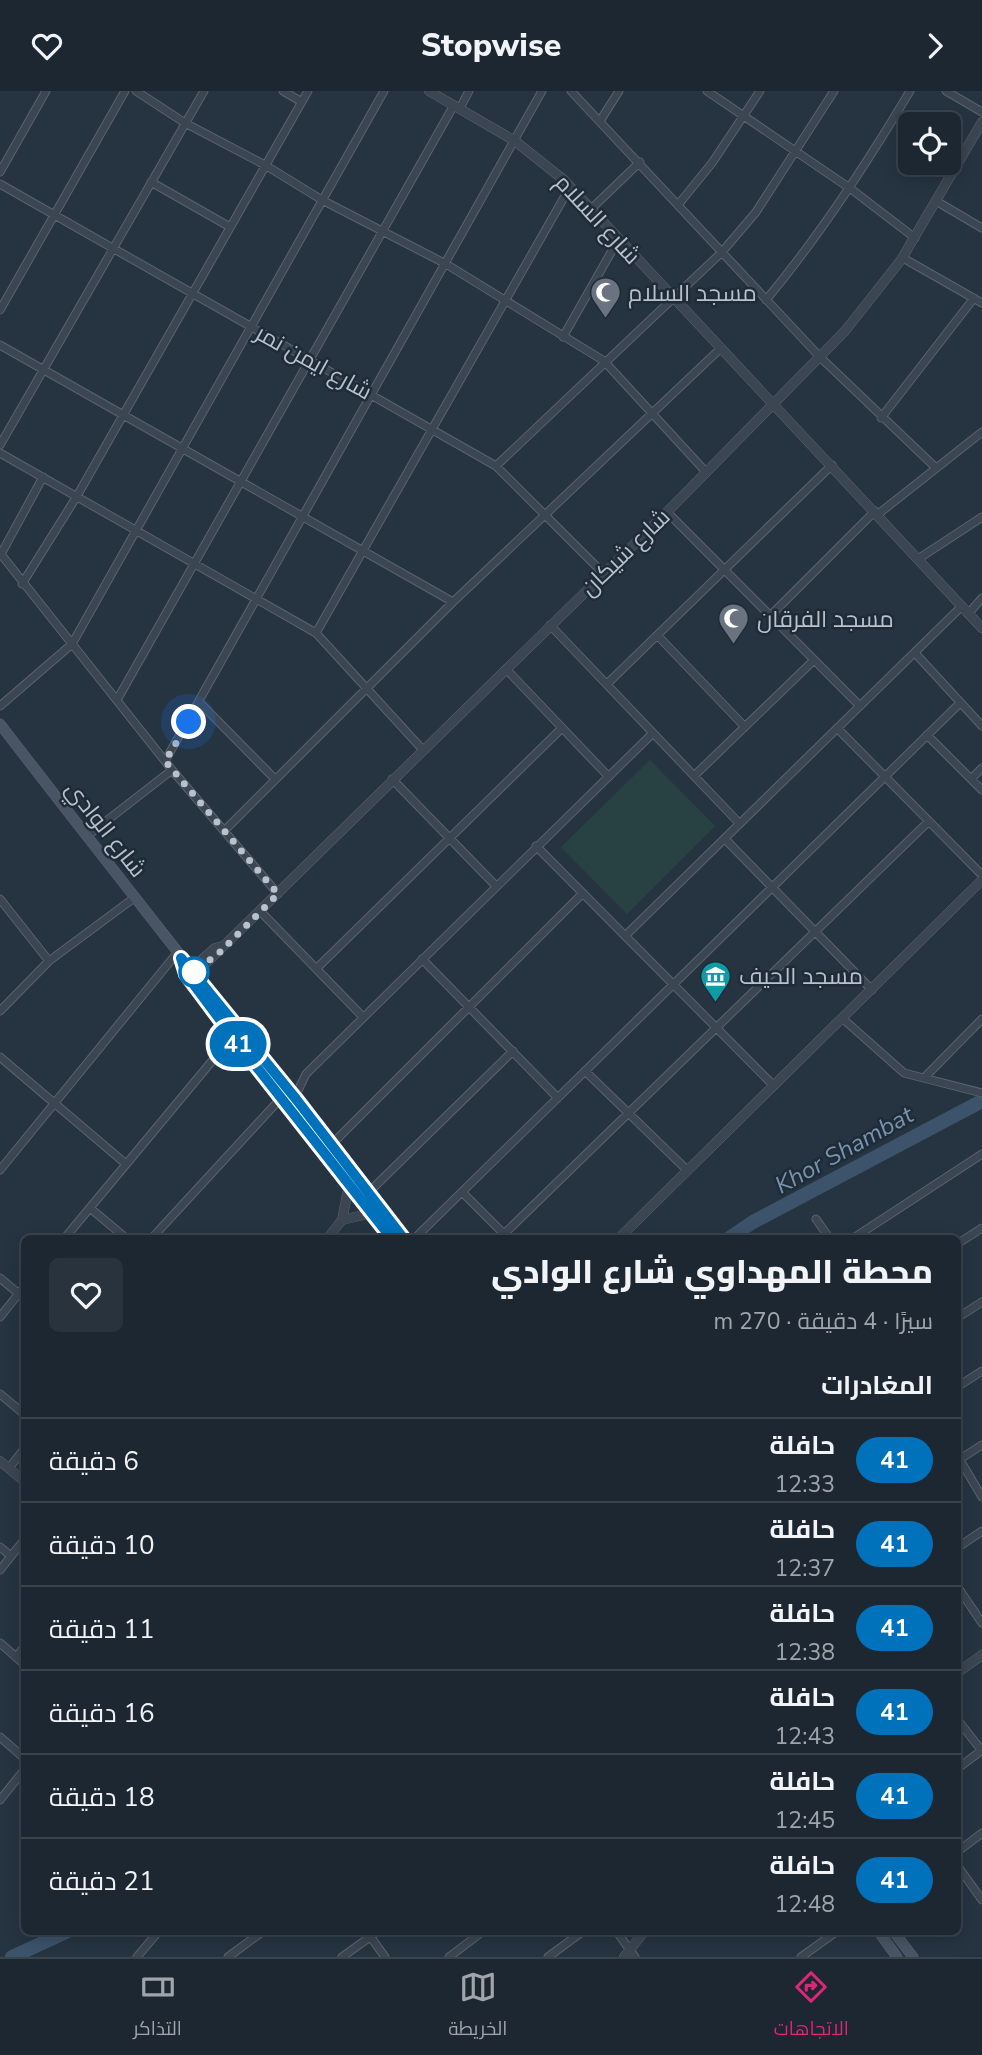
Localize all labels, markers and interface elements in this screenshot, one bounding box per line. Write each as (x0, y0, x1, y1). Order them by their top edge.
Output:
text: Stopwise (421, 24, 561, 67)
icon: heart (28, 27, 66, 65)
icon: forward (916, 27, 954, 65)
map controls (898, 112, 961, 175)
button: locate (898, 112, 961, 175)
street label: شارع السلام (548, 168, 647, 271)
mosque icon: مسجد السلام (588, 276, 622, 320)
place label: مسجد السلام (628, 278, 757, 309)
street label: شارع ايمن نمر (248, 317, 378, 407)
street label: شارع شيكان (574, 502, 677, 603)
mosque icon: مسجد الفرقان (717, 602, 751, 646)
place label: مسجد الفرقان (757, 604, 894, 635)
your location (171, 704, 206, 739)
street label: شارع الوادي (57, 775, 153, 885)
unlabelled marker (179, 957, 209, 987)
museum icon: مسجد الحيف (699, 959, 733, 1003)
place label: مسجد الحيف (739, 961, 863, 992)
line badge: 41 (206, 1021, 270, 1067)
text: 41 (224, 1028, 252, 1060)
water label: Khor Shambat (769, 1099, 919, 1201)
text: محطة المهداوي شارع الوادي (491, 1250, 933, 1295)
button: heart (49, 1258, 123, 1332)
text: سيرًا · 4 دقيقة · 270 m (713, 1306, 933, 1337)
text: المغادرات (821, 1368, 933, 1403)
text: حافلة (770, 1428, 835, 1463)
text: 6 دقيقة (49, 1444, 139, 1479)
text: 41 (880, 1444, 909, 1476)
text: 12:33 (775, 1469, 835, 1500)
text: حافلة (770, 1512, 835, 1547)
text: 10 دقيقة (49, 1528, 155, 1563)
text: 41 (880, 1528, 909, 1560)
text: 12:37 (775, 1553, 835, 1584)
text: حافلة (770, 1596, 835, 1631)
text: 11 دقيقة (49, 1612, 155, 1647)
text: 41 (880, 1612, 909, 1644)
text: 12:38 (775, 1637, 835, 1668)
text: حافلة (770, 1680, 835, 1715)
text: 16 دقيقة (49, 1696, 155, 1731)
text: 41 (880, 1696, 909, 1728)
text: 12:43 (775, 1721, 835, 1752)
text: حافلة (770, 1764, 835, 1799)
text: 18 دقيقة (49, 1780, 155, 1815)
text: 41 (880, 1780, 909, 1812)
text: 12:45 (775, 1805, 835, 1836)
text: حافلة (770, 1848, 835, 1883)
text: 21 دقيقة (49, 1864, 155, 1899)
text: 41 (880, 1864, 909, 1896)
text: 12:48 (775, 1889, 835, 1920)
tab: التذاكر (133, 1968, 182, 2046)
tab: الخريطة (448, 1968, 507, 2046)
tab: الاتجاهات (774, 1968, 849, 2046)

